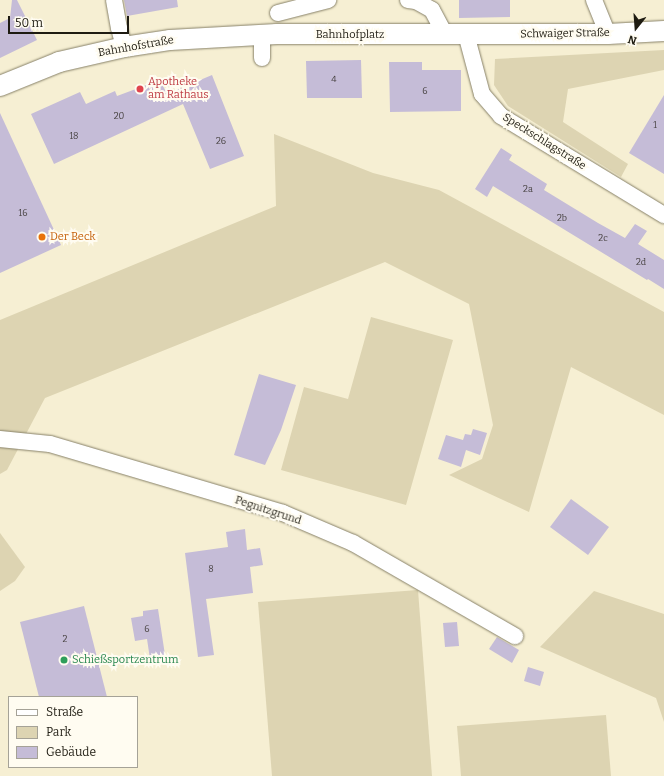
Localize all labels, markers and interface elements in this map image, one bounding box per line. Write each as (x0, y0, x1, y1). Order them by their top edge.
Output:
scale bar (10, 8, 131, 34)
north arrow (616, 8, 656, 48)
text: 50 m (15, 16, 43, 30)
street label: Schwaiger Straße (520, 27, 610, 41)
street label: Bahnhofplatz (316, 28, 384, 42)
text: N (626, 32, 638, 47)
street label: Bahnhofstraße (97, 34, 175, 60)
house number: 4 (331, 74, 337, 84)
place label: Apotheke am Rathaus (148, 76, 209, 102)
marker: Apotheke am Rathaus (135, 84, 145, 94)
house number: 6 (422, 86, 428, 96)
house number: 20 (114, 111, 124, 121)
street label: Speckschlagstraße (500, 111, 588, 173)
house number: 1 (653, 120, 657, 130)
house number: 18 (69, 131, 79, 141)
house number: 26 (216, 136, 226, 146)
house number: 2a (523, 184, 533, 194)
house number: 16 (19, 208, 27, 218)
house number: 2b (557, 213, 567, 223)
place label: Der Beck (50, 230, 96, 244)
marker: Der Beck (37, 232, 47, 242)
house number: 2c (598, 233, 608, 243)
house number: 2d (636, 257, 646, 267)
street label: Pegnitzgrund (233, 494, 303, 528)
house number: 8 (208, 564, 214, 574)
house number: 6 (144, 624, 150, 634)
house number: 2 (63, 634, 67, 644)
place label: Schießsportzentrum (72, 653, 178, 667)
marker: Schießsportzentrum (59, 655, 69, 665)
legend (8, 696, 138, 768)
text: Straße (46, 705, 83, 719)
text: Park (46, 725, 71, 739)
text: Gebäude (46, 745, 96, 759)

